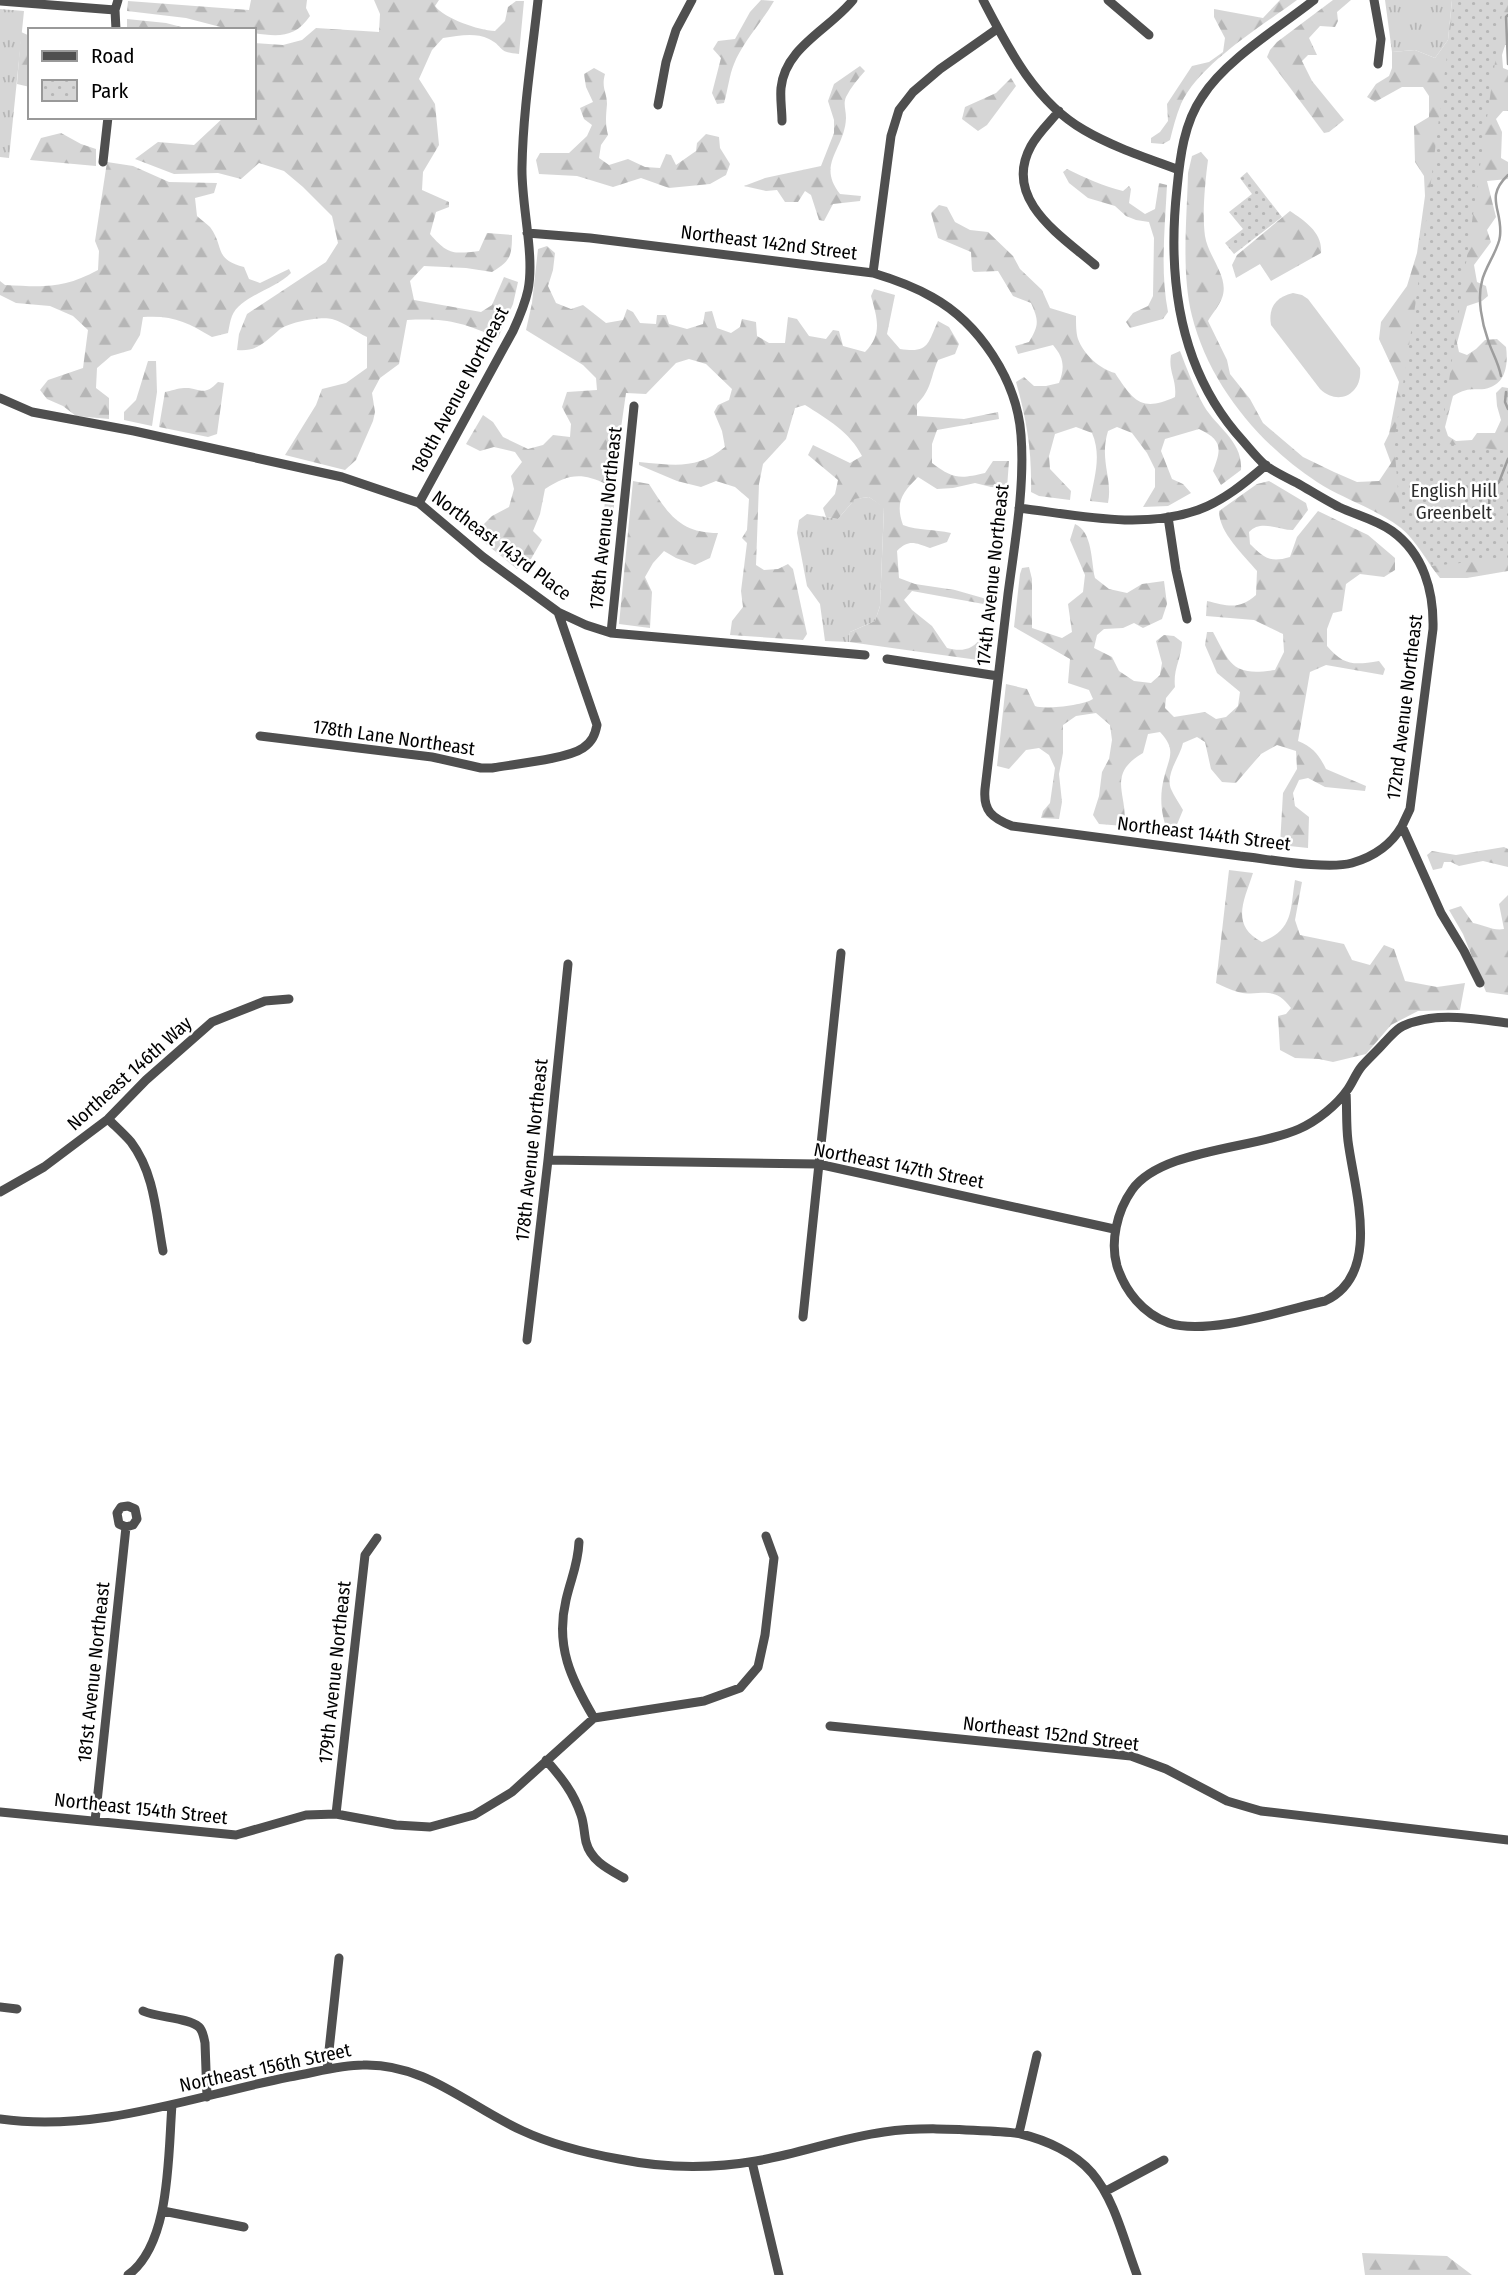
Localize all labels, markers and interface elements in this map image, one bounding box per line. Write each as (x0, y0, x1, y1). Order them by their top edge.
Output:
legend (28, 28, 256, 119)
text: Road (91, 43, 135, 69)
text: Park (91, 78, 129, 104)
street label: Northeast 142nd Street (679, 220, 859, 265)
street label: 180th Avenue Northeast (406, 302, 514, 478)
street label: 178th Avenue Northeast (584, 425, 627, 611)
park label: English Hill Greenbelt (1411, 479, 1497, 524)
street label: 174th Avenue Northeast (971, 482, 1014, 667)
street label: Northeast 143rd Place (428, 486, 576, 605)
street label: 172nd Avenue Northeast (1382, 612, 1427, 801)
street label: 178th Lane Northeast (311, 715, 477, 760)
street label: Northeast 144th Street (1116, 811, 1293, 856)
street label: Northeast 146th Way (62, 1011, 197, 1135)
street label: 178th Avenue Northeast (510, 1057, 553, 1243)
street label: Northeast 147th Street (812, 1138, 987, 1193)
street label: 179th Avenue Northeast (313, 1579, 356, 1764)
street label: 181st Avenue Northeast (73, 1580, 114, 1763)
street label: Northeast 152nd Street (962, 1711, 1141, 1756)
street label: Northeast 154th Street (53, 1788, 230, 1829)
street label: Northeast 156th Street (177, 2038, 354, 2097)

